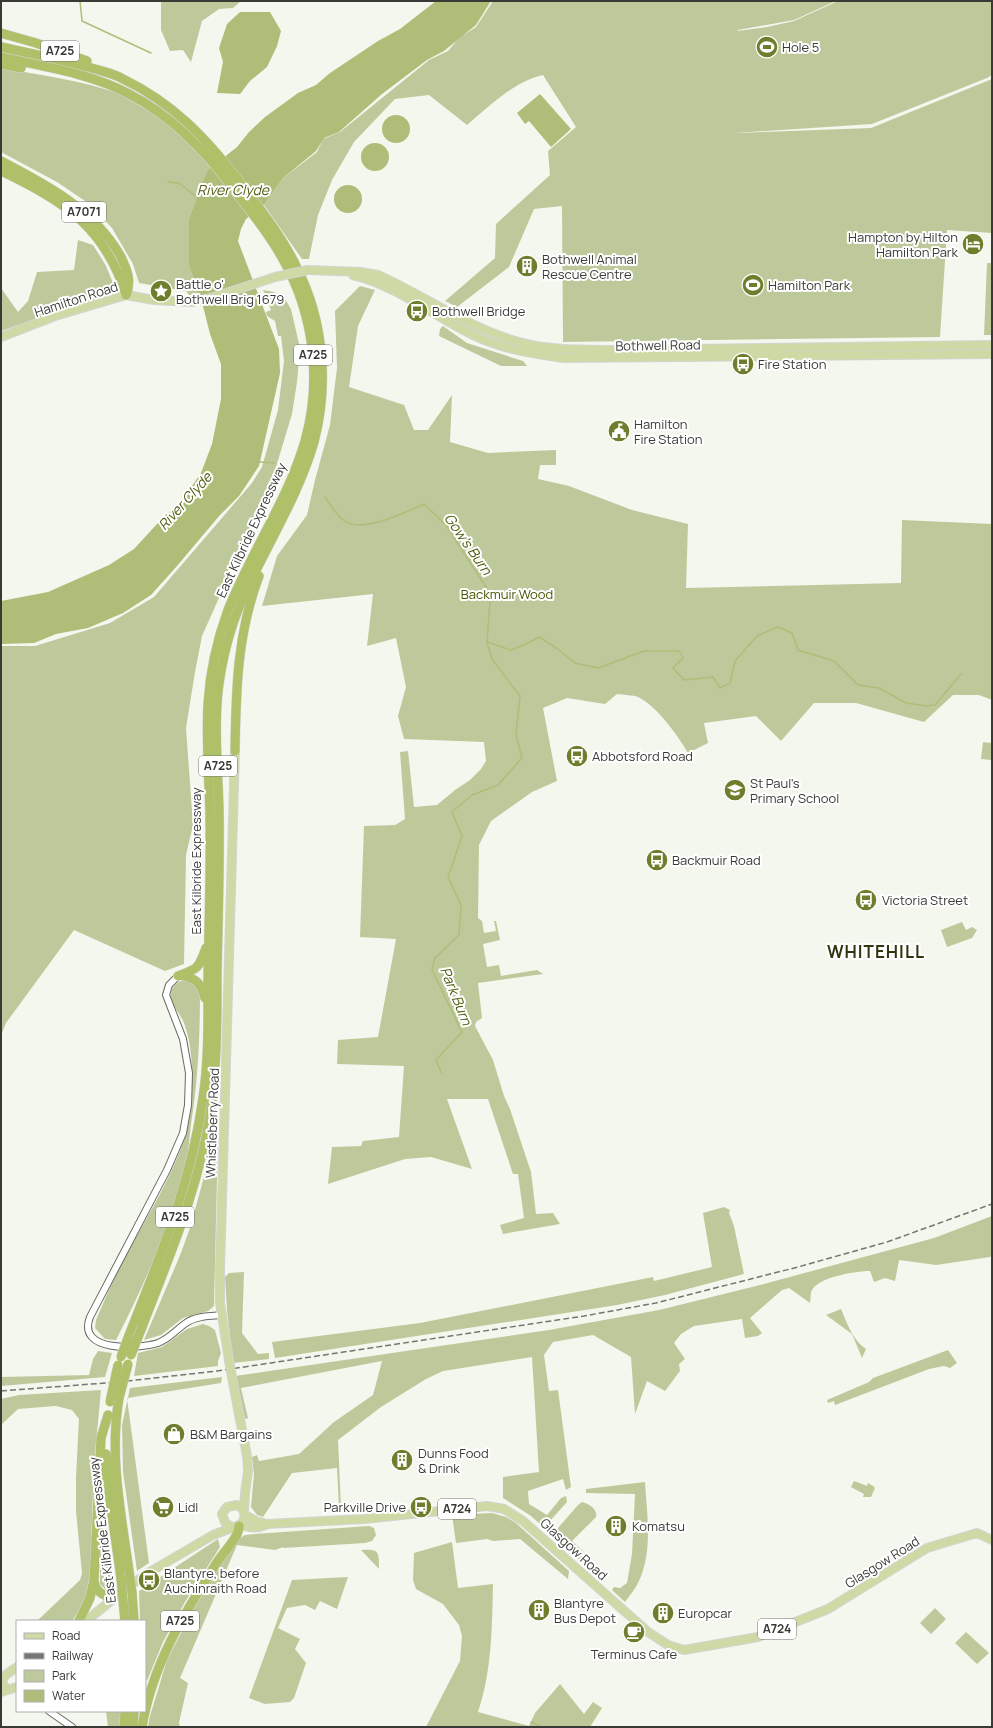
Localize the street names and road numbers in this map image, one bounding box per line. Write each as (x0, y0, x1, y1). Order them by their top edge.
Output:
road number: A725 (41, 41, 79, 61)
road number: A7071 (62, 202, 106, 222)
street label: Hamilton Road (32, 277, 120, 321)
street label: Bothwell Road (615, 335, 701, 355)
road number: A725 (294, 345, 332, 365)
street label: East Kilbride Expressway (212, 459, 290, 600)
road number: A725 (199, 756, 237, 776)
street label: East Kilbride Expressway (187, 787, 205, 935)
street label: Whistleberry Road (201, 1068, 223, 1178)
road number: A725 (156, 1207, 194, 1227)
street label: East Kilbride Expressway (84, 1456, 120, 1604)
road number: A724 (438, 1499, 476, 1519)
street label: Glasgow Road (536, 1514, 612, 1584)
street label: Glasgow Road (841, 1532, 923, 1592)
road number: A725 (161, 1611, 199, 1631)
road number: A724 (758, 1619, 796, 1639)

